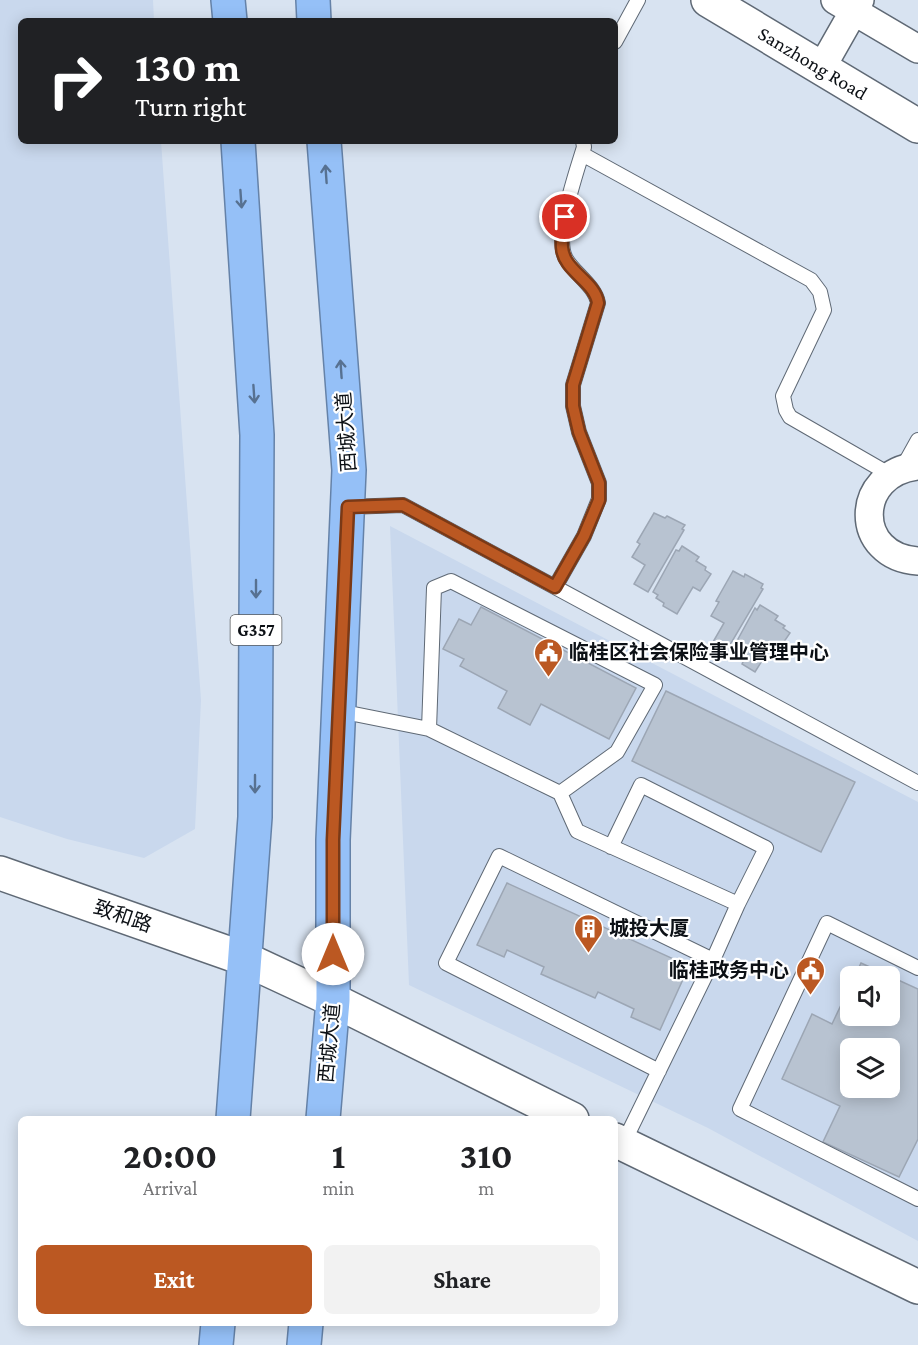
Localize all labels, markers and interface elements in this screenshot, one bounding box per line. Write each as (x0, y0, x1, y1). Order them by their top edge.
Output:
street label: Sanzhong Road (754, 22, 872, 105)
icon: right (36, 42, 114, 120)
text: 130 m (135, 43, 240, 90)
text: Turn right (135, 92, 246, 122)
one-way arrow (320, 165, 331, 185)
one-way arrow (236, 189, 247, 209)
pin (539, 191, 590, 242)
icon: arrive (548, 200, 581, 233)
one-way arrow (336, 359, 347, 379)
one-way arrow (249, 383, 260, 403)
street label: 西城大道 (332, 391, 360, 473)
one-way arrow (250, 578, 262, 598)
road number: G357 (230, 615, 282, 645)
public building icon: 临桂区社会保险事业管理中心 (532, 636, 564, 678)
place label: 临桂区社会保险事业管理中心 (569, 641, 829, 663)
one-way arrow (249, 773, 261, 793)
street label: 致和路 (91, 896, 155, 936)
building icon: 城投大厦 (572, 912, 604, 954)
place label: 城投大厦 (609, 917, 689, 939)
position arrow (301, 922, 365, 986)
public building icon: 临桂政务中心 (794, 954, 826, 996)
place label: 临桂政务中心 (669, 959, 789, 981)
map controls (840, 966, 900, 1098)
button: sound (840, 966, 900, 1026)
street label: 西城大道 (315, 1002, 343, 1084)
button: layers (840, 1038, 900, 1098)
text: 20:00 (123, 1136, 217, 1176)
text: 1 (332, 1136, 345, 1176)
text: 310 (460, 1136, 513, 1176)
text: Arrival (143, 1177, 197, 1199)
text: min (322, 1177, 355, 1199)
text: m (478, 1177, 494, 1199)
button: Exit (36, 1245, 312, 1314)
button: Share (324, 1245, 600, 1314)

